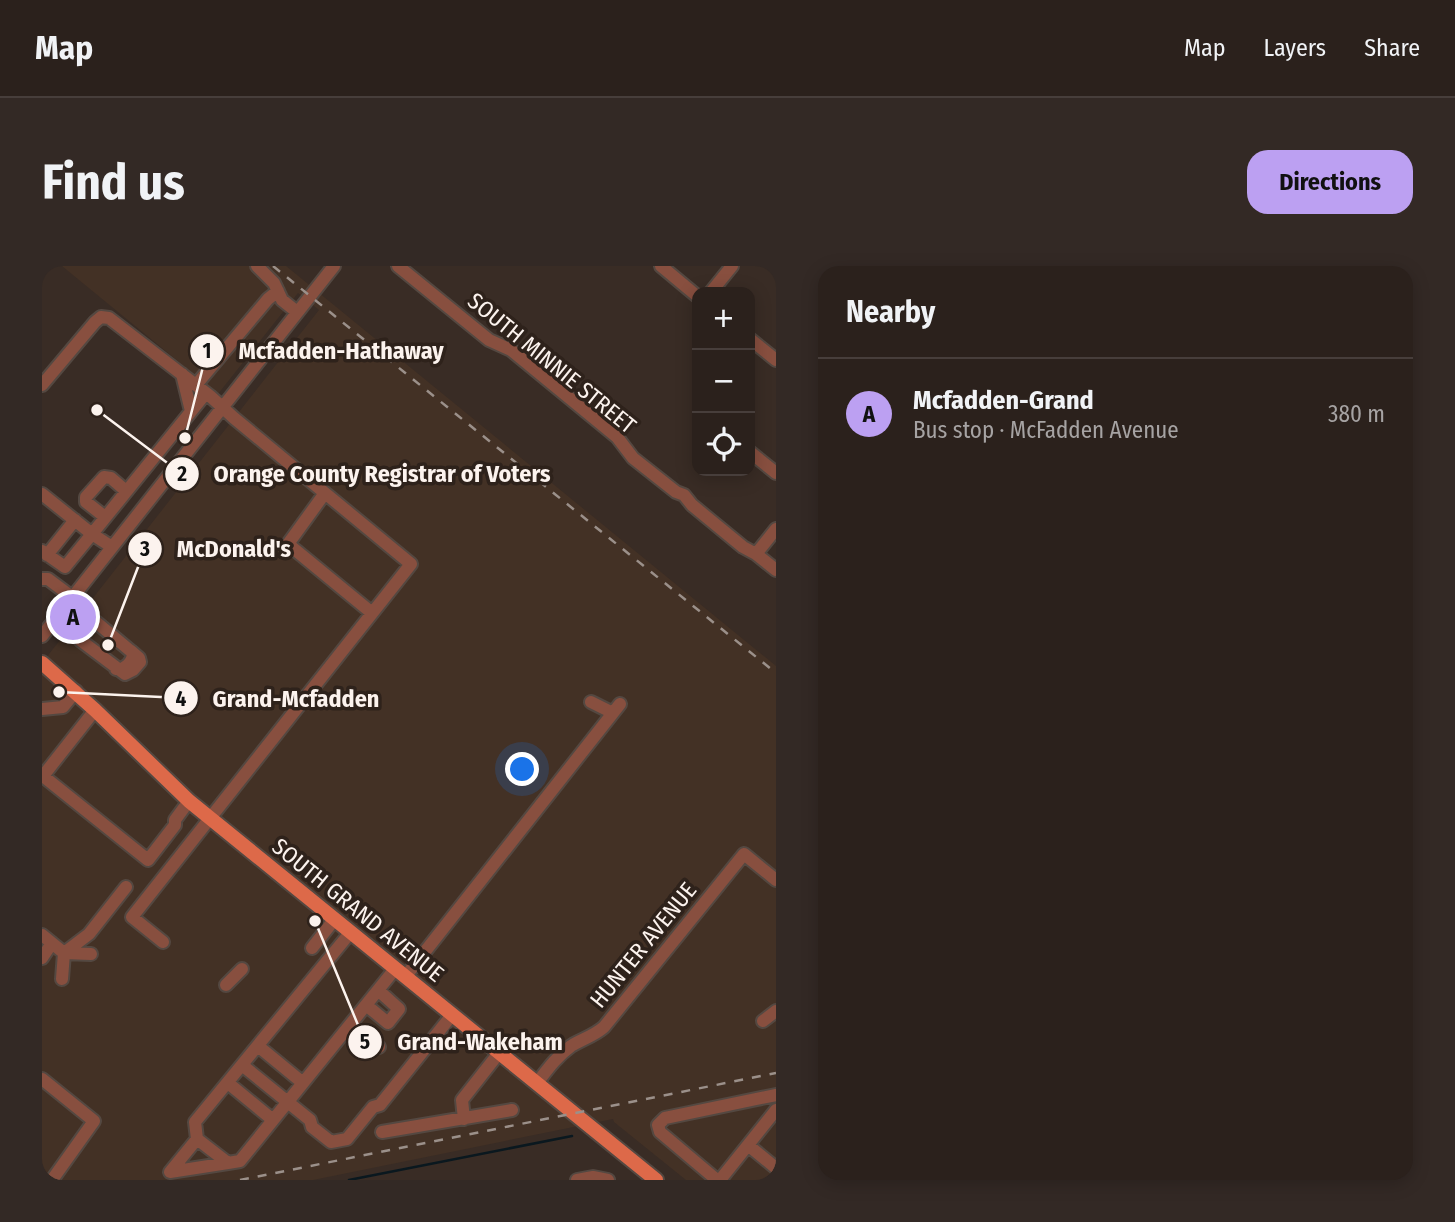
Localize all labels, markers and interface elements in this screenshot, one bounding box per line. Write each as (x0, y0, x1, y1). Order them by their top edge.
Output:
text: Map (35, 28, 93, 68)
text: Map (1184, 34, 1226, 62)
text: Layers (1264, 34, 1326, 62)
text: Share (1364, 34, 1420, 62)
button: Directions (1247, 150, 1413, 214)
text: Find us (42, 153, 185, 212)
street label: SOUTH MINNIE STREET (462, 287, 642, 440)
map controls (692, 287, 755, 476)
button: + (692, 287, 755, 350)
text: Nearby (846, 294, 935, 330)
callout: Mcfadden-Hathaway (190, 328, 458, 373)
text: Mcfadden-Hathaway (238, 337, 444, 365)
text: 1 (203, 338, 211, 364)
button: − (692, 350, 755, 413)
text: Mcfadden-Grand (913, 385, 1094, 416)
text: A (863, 400, 875, 428)
text: 380 m (1328, 400, 1385, 428)
button: locate (692, 413, 755, 476)
text: Bus stop · McFadden Avenue (913, 416, 1179, 444)
callout: Orange County Registrar of Voters (164, 451, 564, 496)
text: Orange County Registrar of Voters (214, 460, 551, 488)
text: 2 (176, 461, 187, 487)
callout: McDonald's (128, 526, 305, 571)
text: McDonald's (177, 535, 292, 563)
text: 3 (139, 536, 150, 562)
pin: A (50, 591, 96, 643)
callout: Grand-Mcfadden (163, 676, 393, 721)
text: Grand-Mcfadden (213, 685, 379, 713)
text: 4 (176, 686, 187, 712)
your location (505, 752, 539, 786)
street label: SOUTH GRAND AVENUE (267, 832, 449, 988)
street label: HUNTER AVENUE (584, 877, 702, 1013)
callout: Grand-Wakeham (348, 1019, 576, 1064)
text: Grand-Wakeham (397, 1028, 563, 1056)
text: 5 (360, 1029, 370, 1055)

